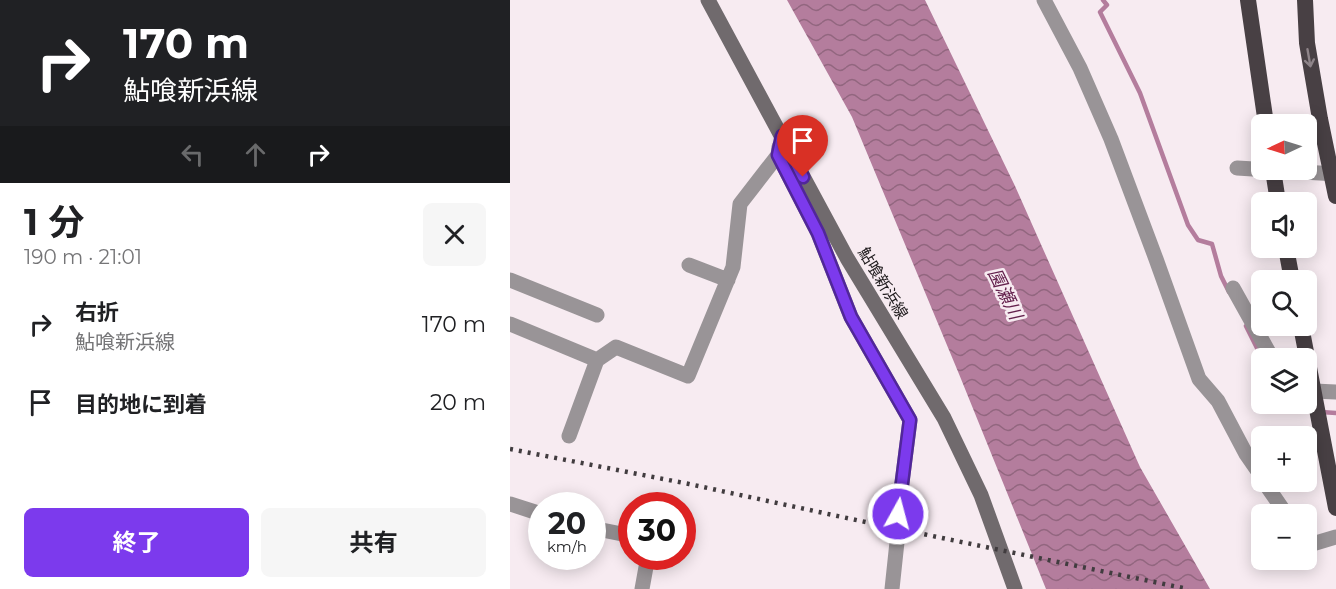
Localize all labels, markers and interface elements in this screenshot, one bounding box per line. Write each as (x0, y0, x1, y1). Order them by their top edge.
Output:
text: 170 m (123, 17, 249, 69)
icon: right (24, 24, 102, 102)
one-way arrow (1304, 48, 1315, 68)
text: 鮎喰新浜線 (123, 74, 258, 107)
north arrow (1251, 114, 1317, 180)
map controls (1251, 114, 1317, 570)
pin (777, 115, 828, 177)
icon: arrive (786, 124, 819, 157)
icon: left (176, 138, 209, 171)
icon: ahead (239, 138, 272, 171)
icon: right (302, 138, 335, 171)
button: sound (1251, 192, 1317, 258)
text: 1 分 (24, 200, 84, 244)
button: close (423, 203, 486, 266)
street label: 鮎喰新浜線 (854, 244, 912, 322)
text: 190 m · 21:01 (24, 245, 142, 269)
water label: 園瀬川 (983, 265, 1028, 325)
button: search (1251, 270, 1317, 336)
text: 右折 (75, 299, 119, 326)
icon: right (24, 308, 57, 341)
text: 170 m (422, 311, 486, 338)
text: 鮎喰新浜線 (75, 330, 175, 354)
button: layers (1251, 348, 1317, 414)
icon: arrive (24, 386, 57, 419)
text: 20 m (430, 389, 486, 416)
text: 目的地に到着 (75, 391, 207, 418)
button: + (1251, 426, 1317, 492)
position arrow (866, 482, 930, 546)
speed limit sign: 30 (618, 492, 696, 570)
button: − (1251, 504, 1317, 570)
text: 20 (548, 505, 586, 542)
button: 終了 (24, 508, 249, 577)
button: 共有 (261, 508, 486, 577)
text: km/h (547, 537, 587, 556)

